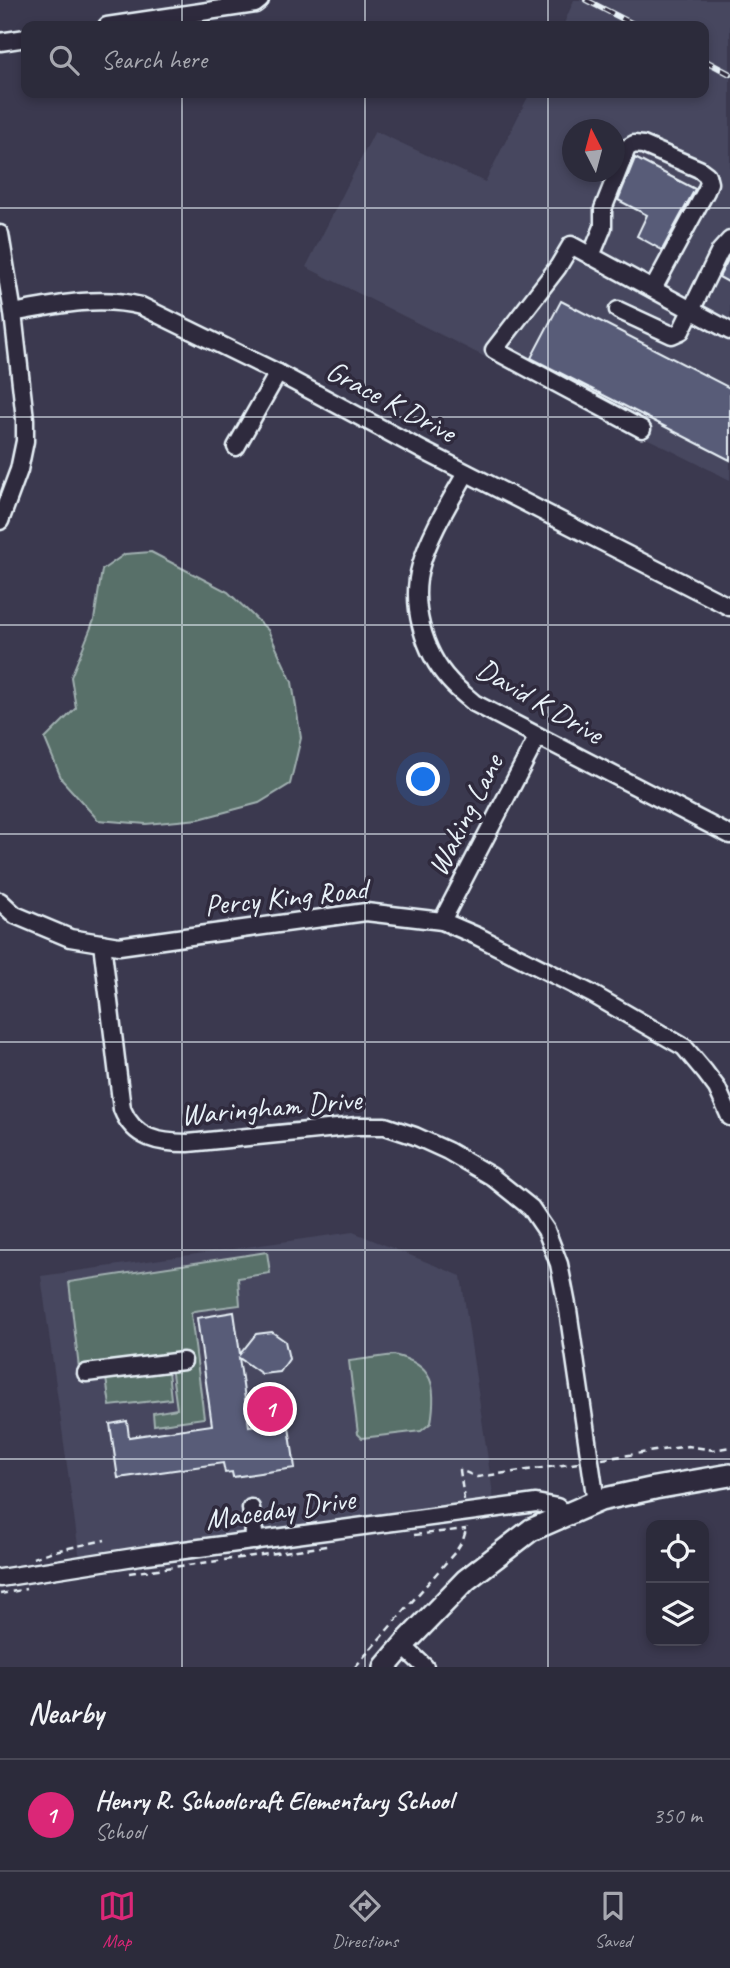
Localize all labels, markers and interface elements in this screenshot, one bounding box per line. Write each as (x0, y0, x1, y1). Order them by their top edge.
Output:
search box (21, 21, 709, 98)
icon: search (45, 41, 83, 79)
text: Search here (101, 43, 207, 76)
north arrow (562, 119, 625, 182)
street label: Grace K Drive (320, 351, 464, 452)
street label: David K Drive (470, 649, 612, 754)
street label: Waking Lane (418, 746, 513, 882)
your location (406, 762, 440, 796)
street label: Percy King Road (203, 869, 374, 924)
street label: Waringham Drive (179, 1080, 365, 1134)
pin: 1 (247, 1383, 293, 1435)
street label: Maceday Drive (203, 1479, 359, 1538)
map controls (646, 1520, 709, 1646)
button: locate (646, 1520, 709, 1583)
button: layers (646, 1583, 709, 1646)
text: Nearby (28, 1694, 104, 1732)
text: Henry R. Schoolcraft Elementary School (95, 1784, 453, 1817)
text: 1 (46, 1801, 56, 1830)
text: 350 m (653, 1801, 702, 1830)
text: School (95, 1817, 144, 1846)
tab: Map (98, 1887, 136, 1953)
tab: Directions (332, 1887, 398, 1953)
tab: Saved (594, 1887, 632, 1953)

